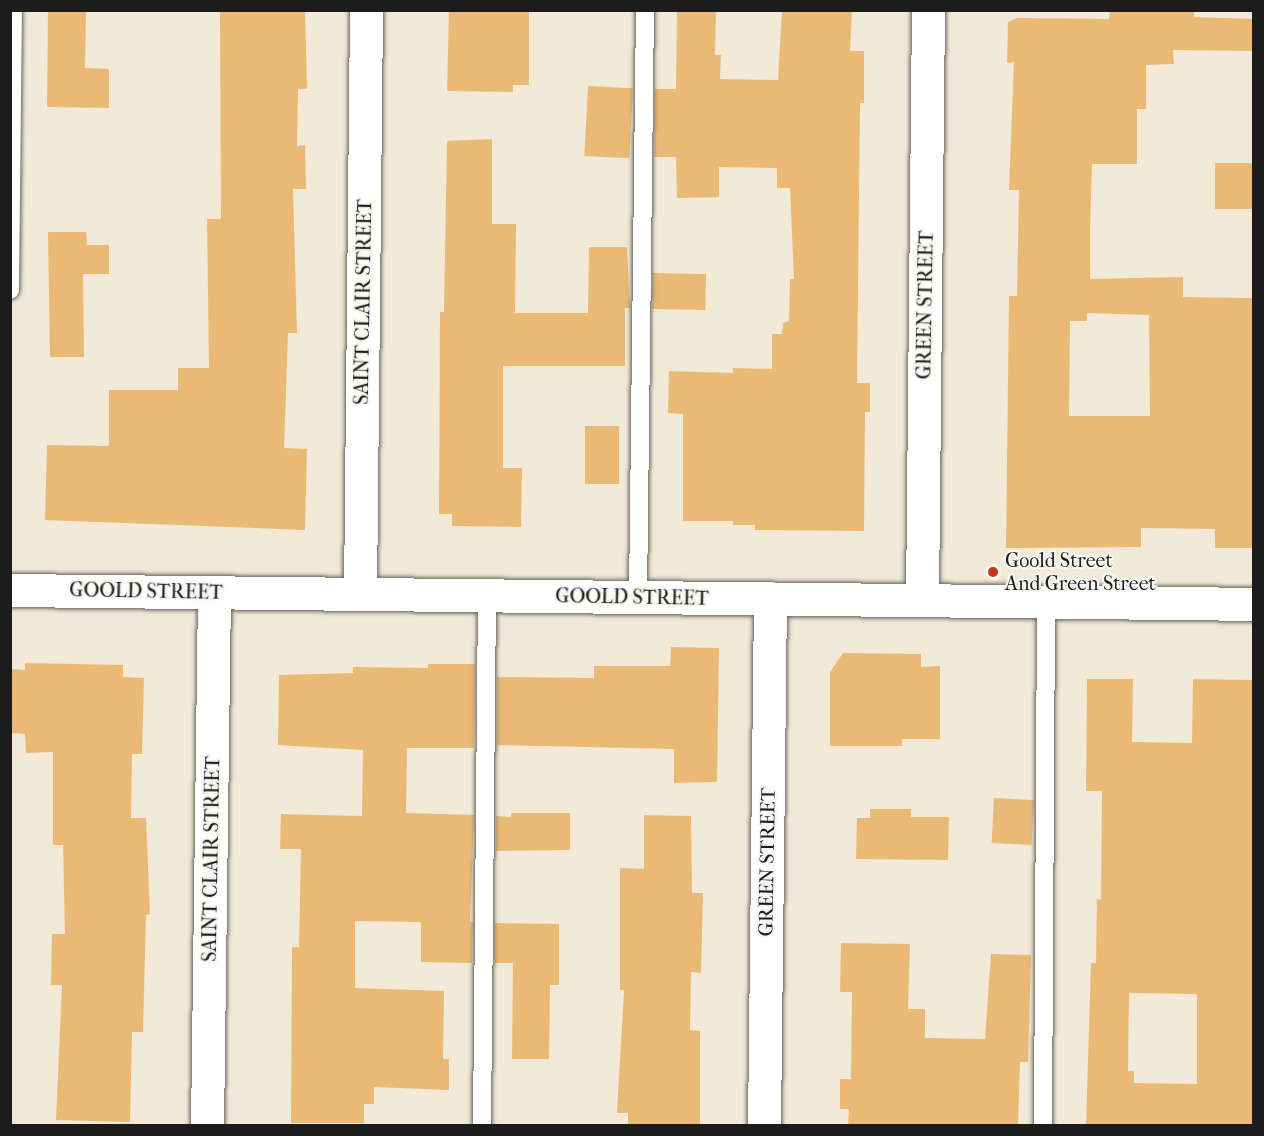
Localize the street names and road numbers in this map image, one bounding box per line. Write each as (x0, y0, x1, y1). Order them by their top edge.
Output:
street label: SAINT CLAIR STREET (349, 199, 377, 405)
street label: GREEN STREET (912, 230, 938, 380)
street label: GOOLD STREET (69, 578, 223, 604)
street label: GOOLD STREET (555, 584, 709, 610)
street label: SAINT CLAIR STREET (197, 756, 225, 962)
street label: GREEN STREET (754, 787, 780, 937)

